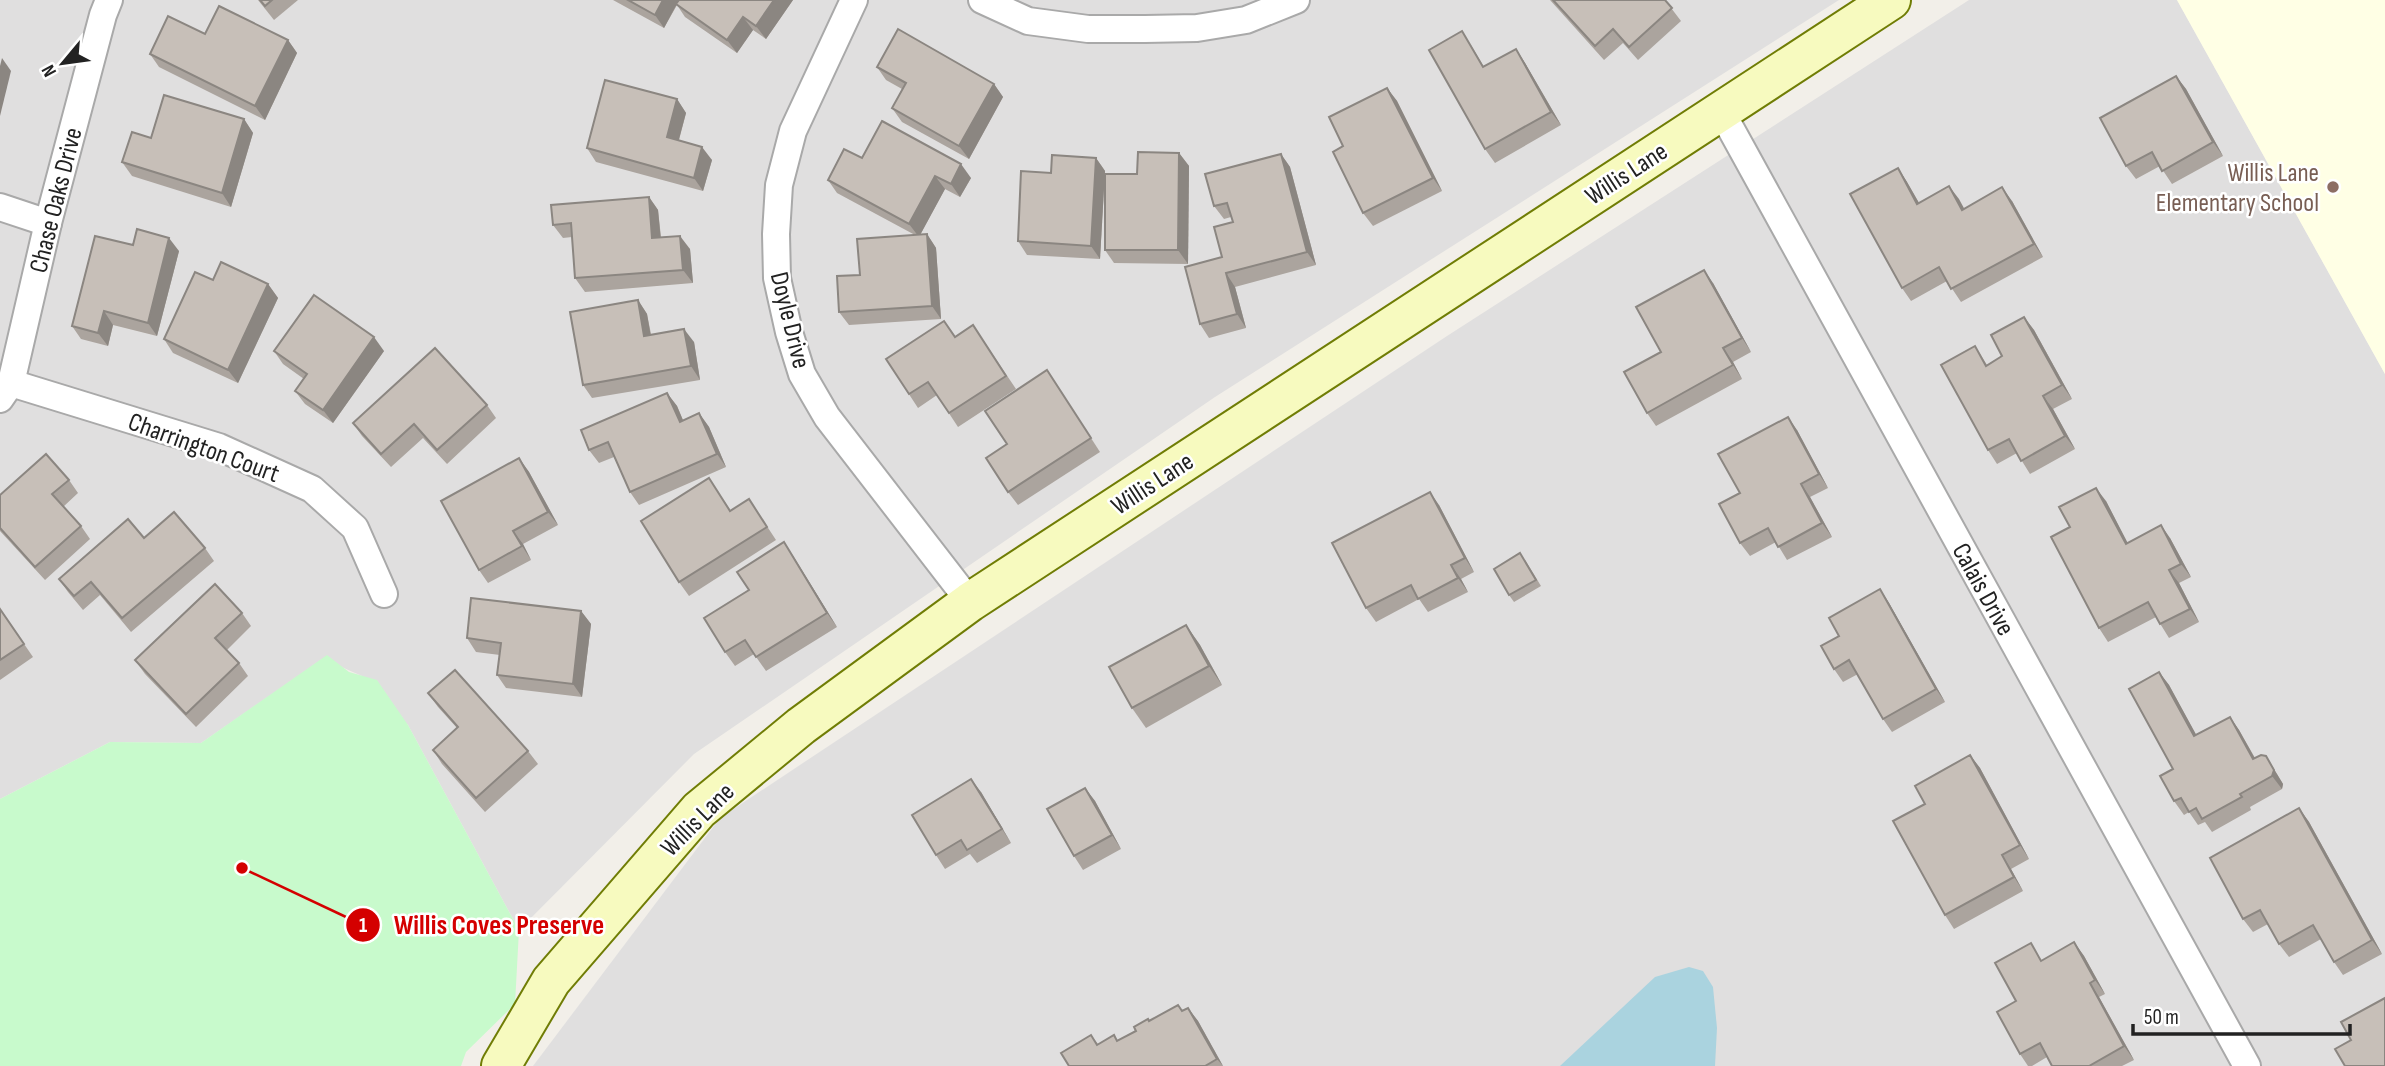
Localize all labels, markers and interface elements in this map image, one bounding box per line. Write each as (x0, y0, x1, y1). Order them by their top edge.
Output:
north arrow (28, 28, 98, 98)
text: N (37, 60, 62, 81)
street label: Chase Oaks Drive (23, 124, 89, 276)
street label: Willis Lane (1580, 136, 1674, 212)
place label: Willis Lane Elementary School (2156, 158, 2319, 219)
marker: Willis Lane Elementary School (2325, 179, 2341, 195)
street label: Doyle Drive (763, 269, 816, 372)
street label: Charrington Court (124, 407, 283, 490)
street label: Willis Lane (1106, 446, 1200, 522)
street label: Calais Drive (1945, 538, 2021, 641)
street label: Willis Lane (655, 777, 741, 863)
callout: Willis Coves Preserve (345, 900, 619, 949)
text: Willis Coves Preserve (394, 909, 604, 942)
text: 1 (359, 913, 367, 938)
scale bar (2133, 992, 2350, 1036)
text: 50 m (2144, 1005, 2179, 1030)

